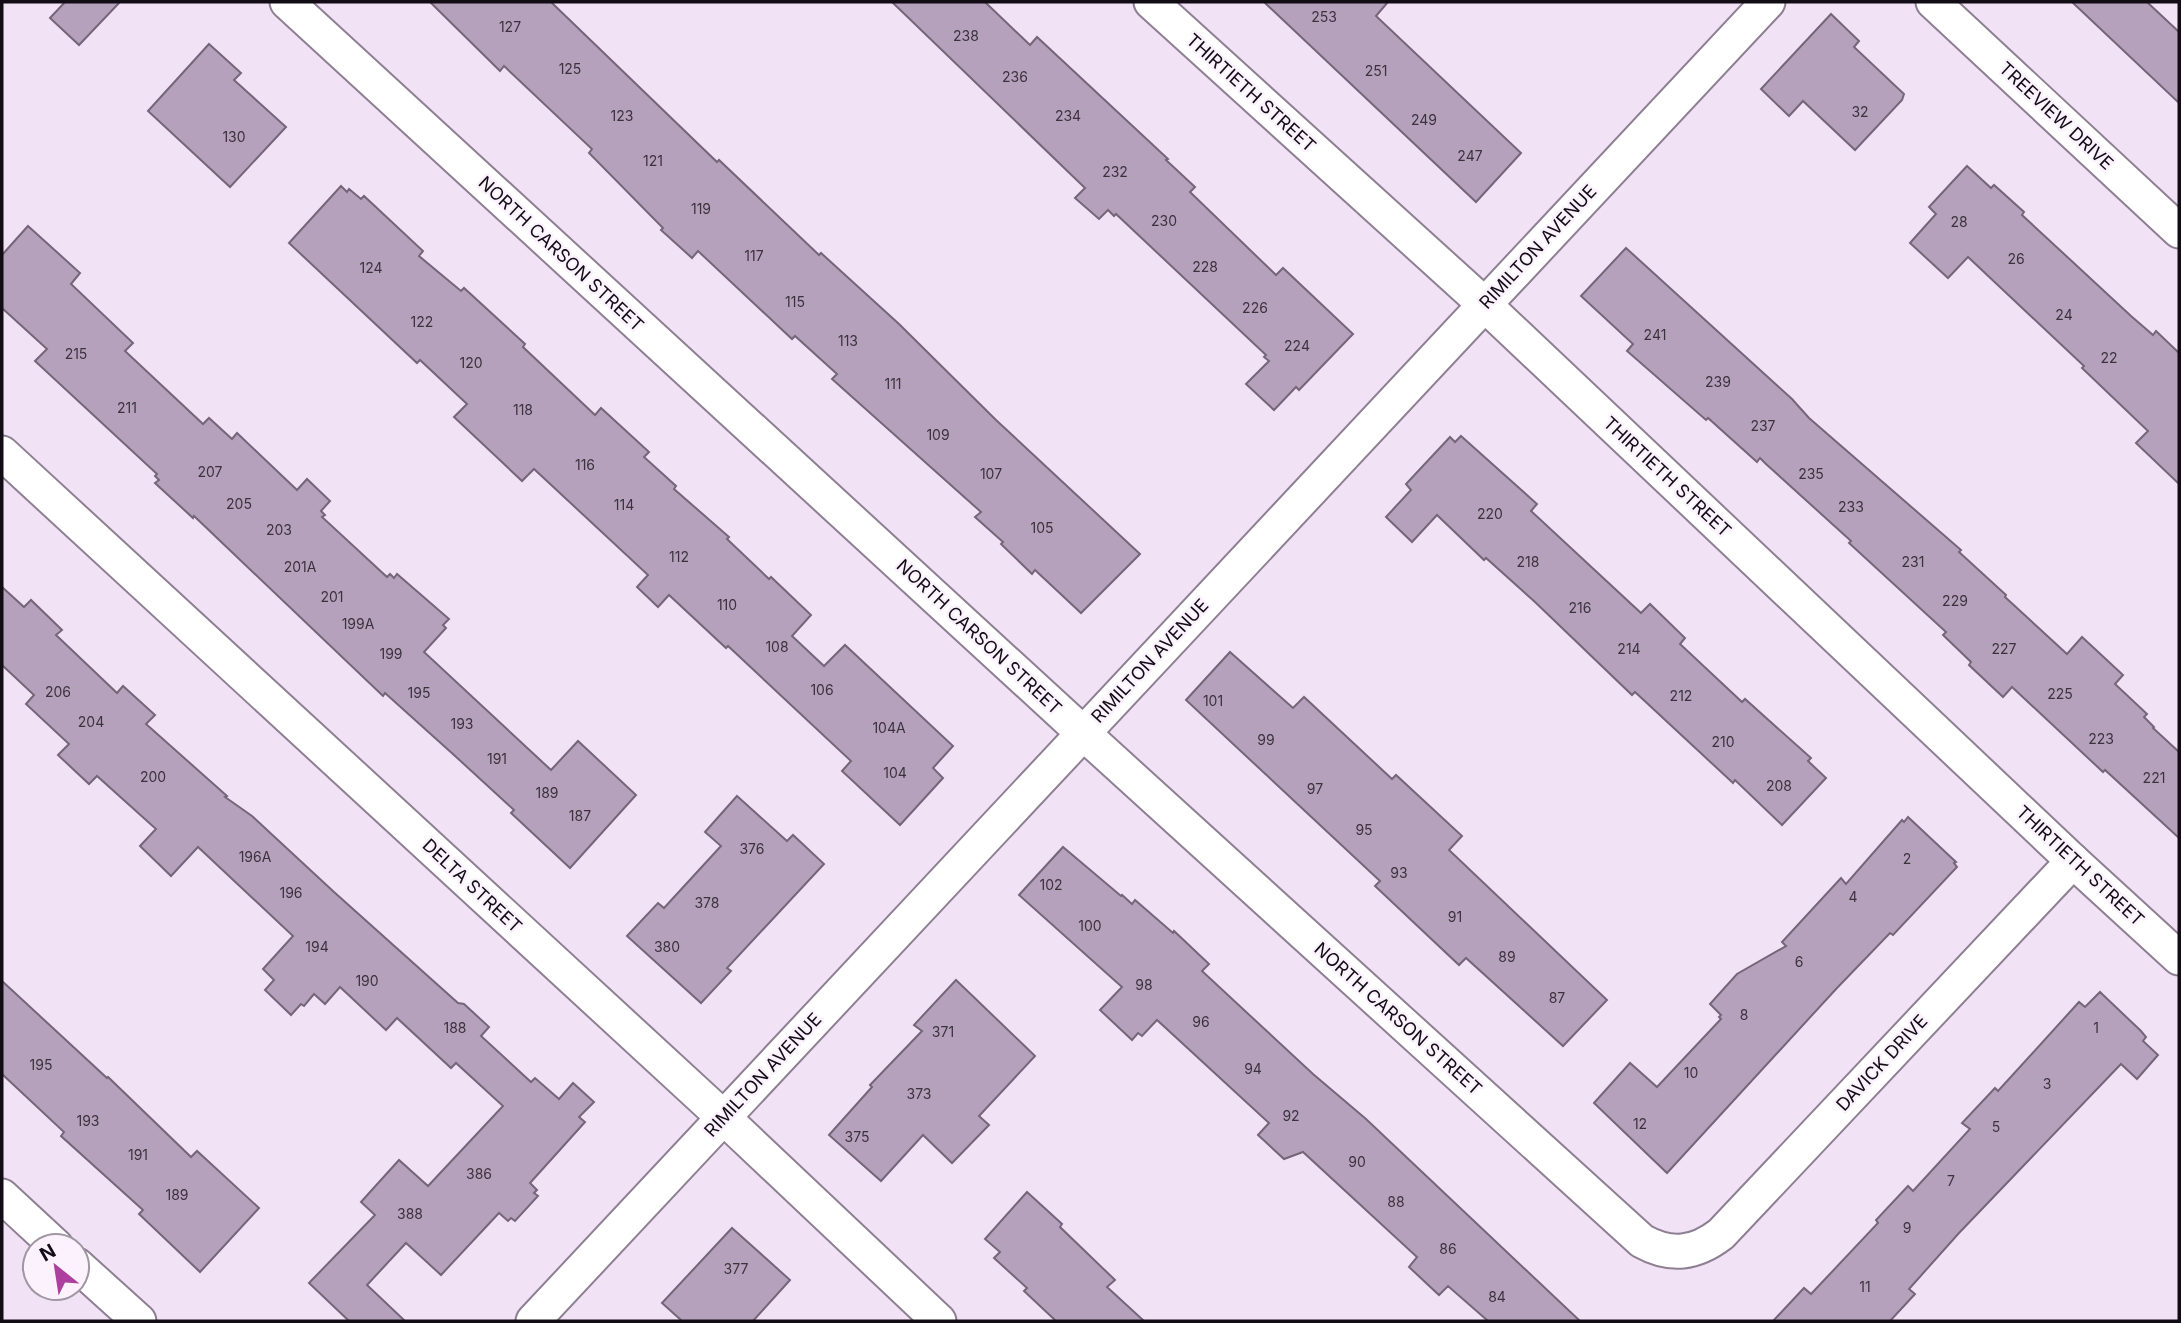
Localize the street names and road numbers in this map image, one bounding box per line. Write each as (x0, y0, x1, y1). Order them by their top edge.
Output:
street label: THIRTIETH STREET (1182, 29, 1320, 156)
street label: TREEVIEW DRIVE (1995, 57, 2118, 174)
street label: NORTH CARSON STREET (475, 172, 648, 336)
street label: RIMILTON AVENUE (1475, 180, 1600, 313)
street label: THIRTIETH STREET (1599, 412, 1735, 541)
street label: NORTH CARSON STREET (893, 555, 1066, 719)
street label: RIMILTON AVENUE (1087, 594, 1212, 727)
street label: THIRTIETH STREET (2012, 801, 2148, 930)
street label: DELTA STREET (418, 834, 526, 937)
street label: NORTH CARSON STREET (1310, 938, 1486, 1099)
street label: RIMILTON AVENUE (700, 1008, 825, 1141)
street label: DAVICK DRIVE (1832, 1010, 1932, 1115)

